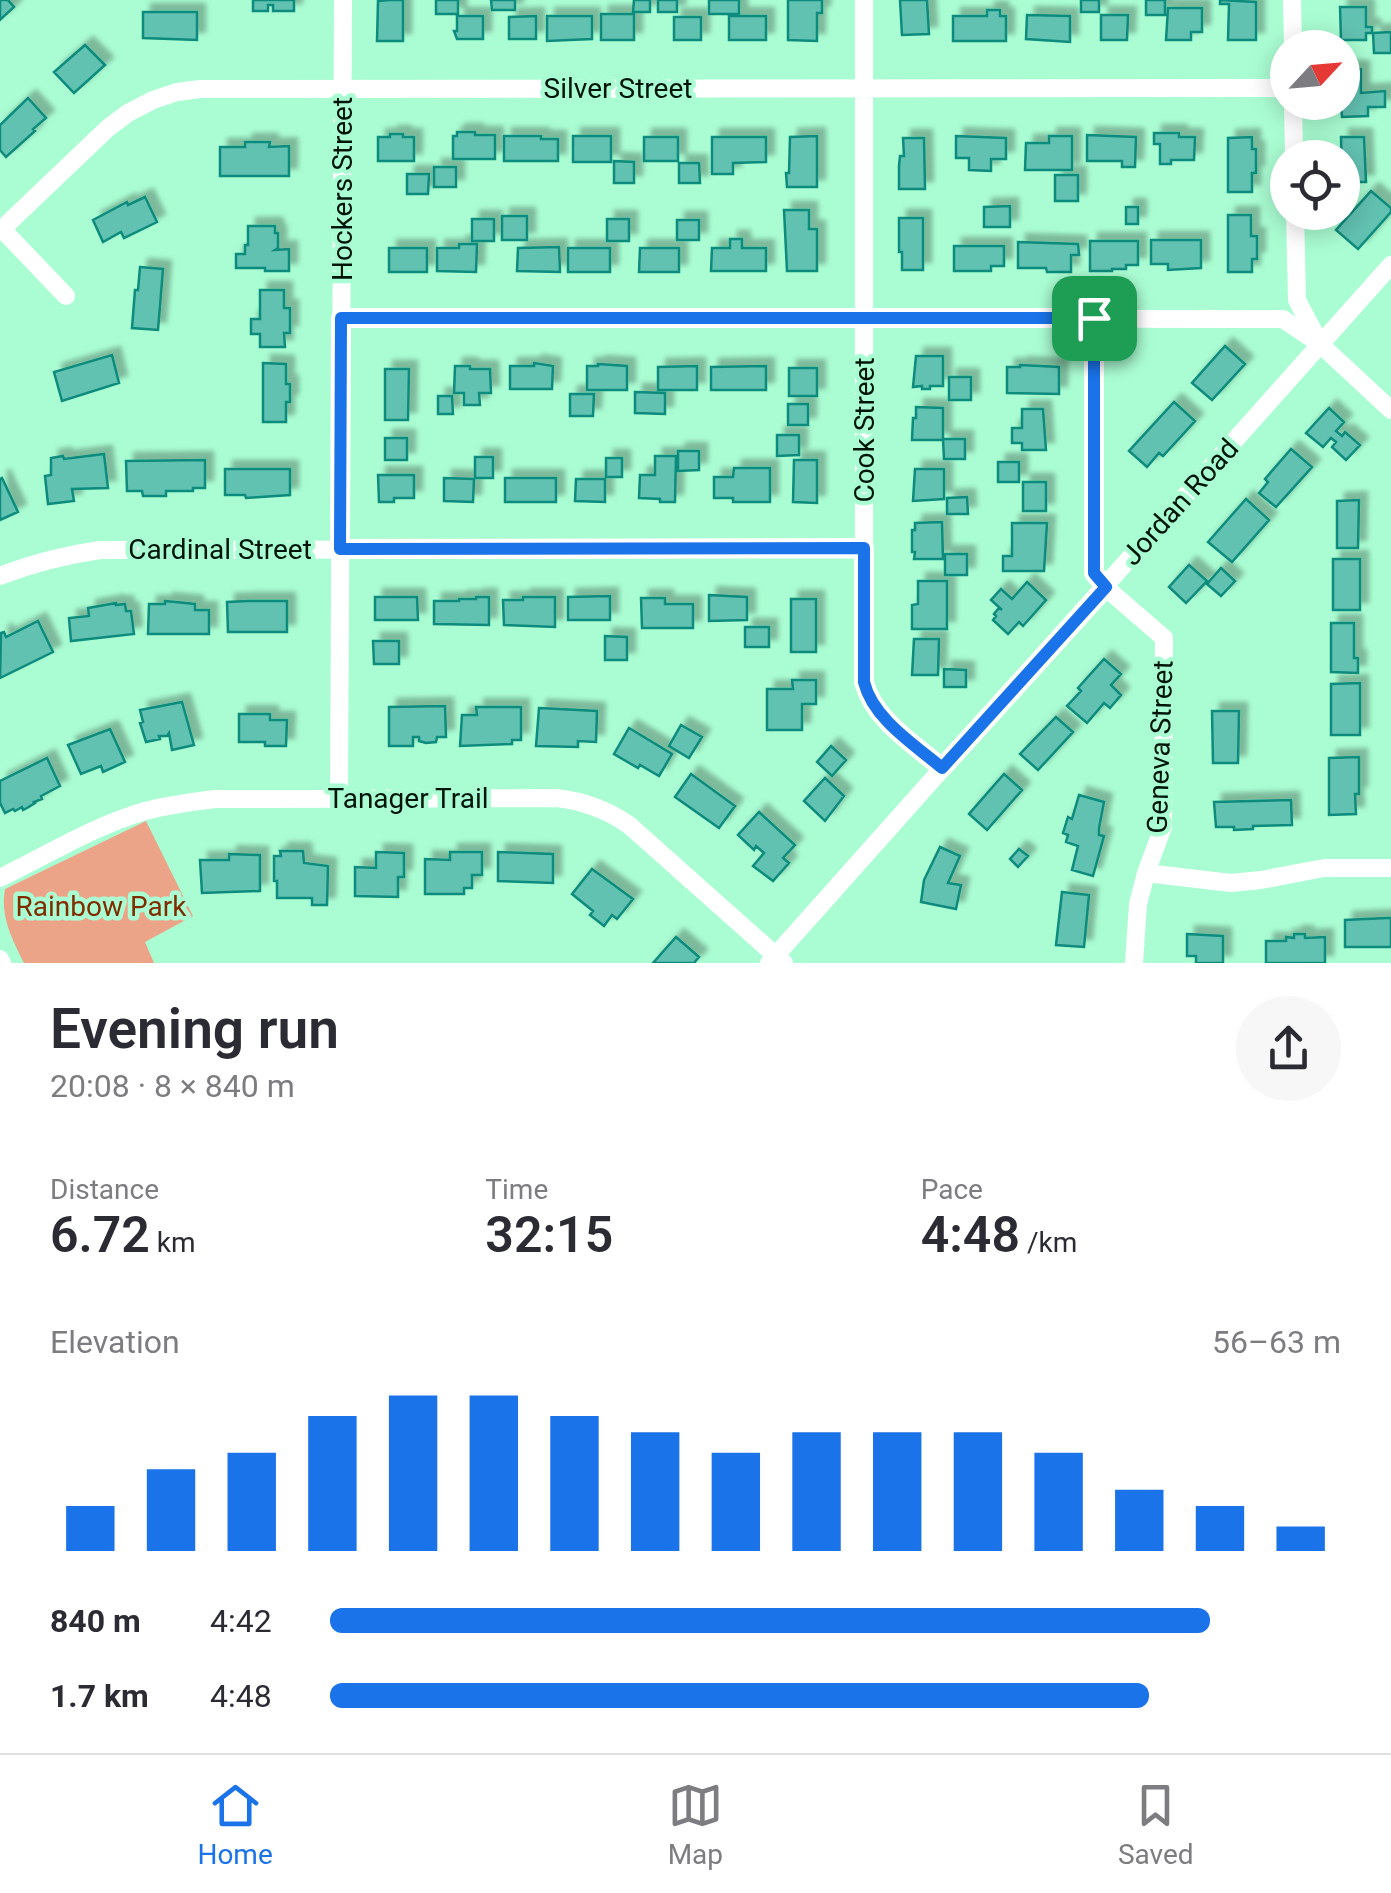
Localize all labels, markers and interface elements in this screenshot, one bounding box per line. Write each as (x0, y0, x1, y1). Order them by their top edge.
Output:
north arrow (1270, 30, 1360, 120)
map controls (1270, 30, 1360, 230)
street label: Silver Street (544, 72, 692, 105)
street label: Hockers Street (326, 97, 359, 281)
button: locate (1270, 140, 1360, 230)
pin (1052, 276, 1137, 361)
icon: arrive (1067, 291, 1122, 346)
street label: Cook Street (848, 357, 881, 503)
street label: Jordan Road (1115, 432, 1245, 572)
street label: Cardinal Street (128, 533, 312, 566)
street label: Geneva Street (1140, 660, 1180, 834)
street label: Tanager Trail (327, 782, 489, 815)
park label: Rainbow Park (16, 890, 187, 923)
button: share (1236, 996, 1341, 1101)
text: Evening run (50, 997, 339, 1061)
text: 20:08 · 8 × 840 m (50, 1067, 295, 1105)
text: Distance (50, 1173, 159, 1206)
text: Time (485, 1173, 548, 1206)
text: Pace (921, 1173, 983, 1206)
text: 6.72 (50, 1206, 150, 1264)
text: 32:15 (485, 1206, 613, 1264)
text: 4:48 (921, 1206, 1020, 1264)
text: km (150, 1226, 196, 1259)
text: /km (1020, 1226, 1077, 1259)
text: Elevation (50, 1323, 180, 1361)
text: 56–63 m (1212, 1323, 1341, 1361)
text: 840 m (50, 1602, 141, 1640)
text: 4:42 (210, 1602, 272, 1640)
text: 1.7 km (50, 1677, 149, 1715)
text: 4:48 (210, 1677, 272, 1715)
tab: Home (197, 1778, 273, 1871)
tab: Map (668, 1778, 723, 1871)
tab: Saved (1118, 1778, 1194, 1871)

